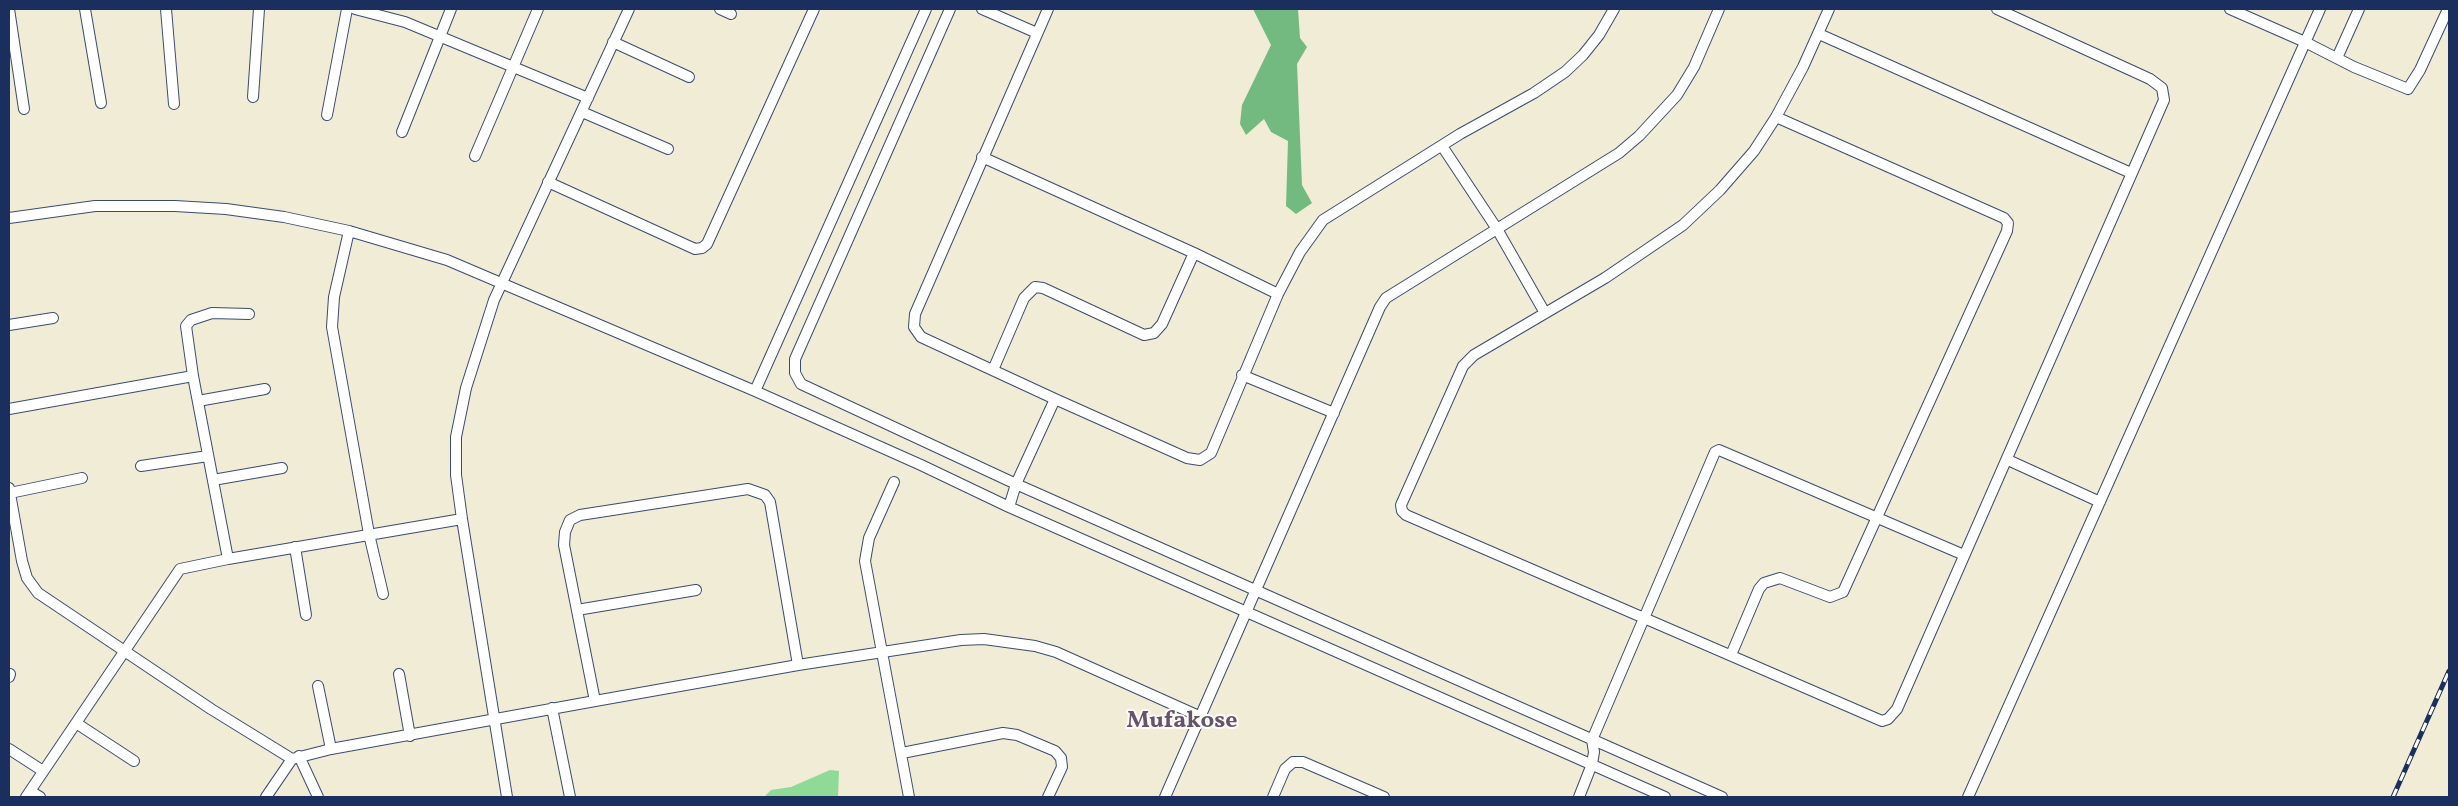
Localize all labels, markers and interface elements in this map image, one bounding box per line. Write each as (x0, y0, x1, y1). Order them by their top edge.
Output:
district label: Mufakose (1126, 709, 1238, 737)

